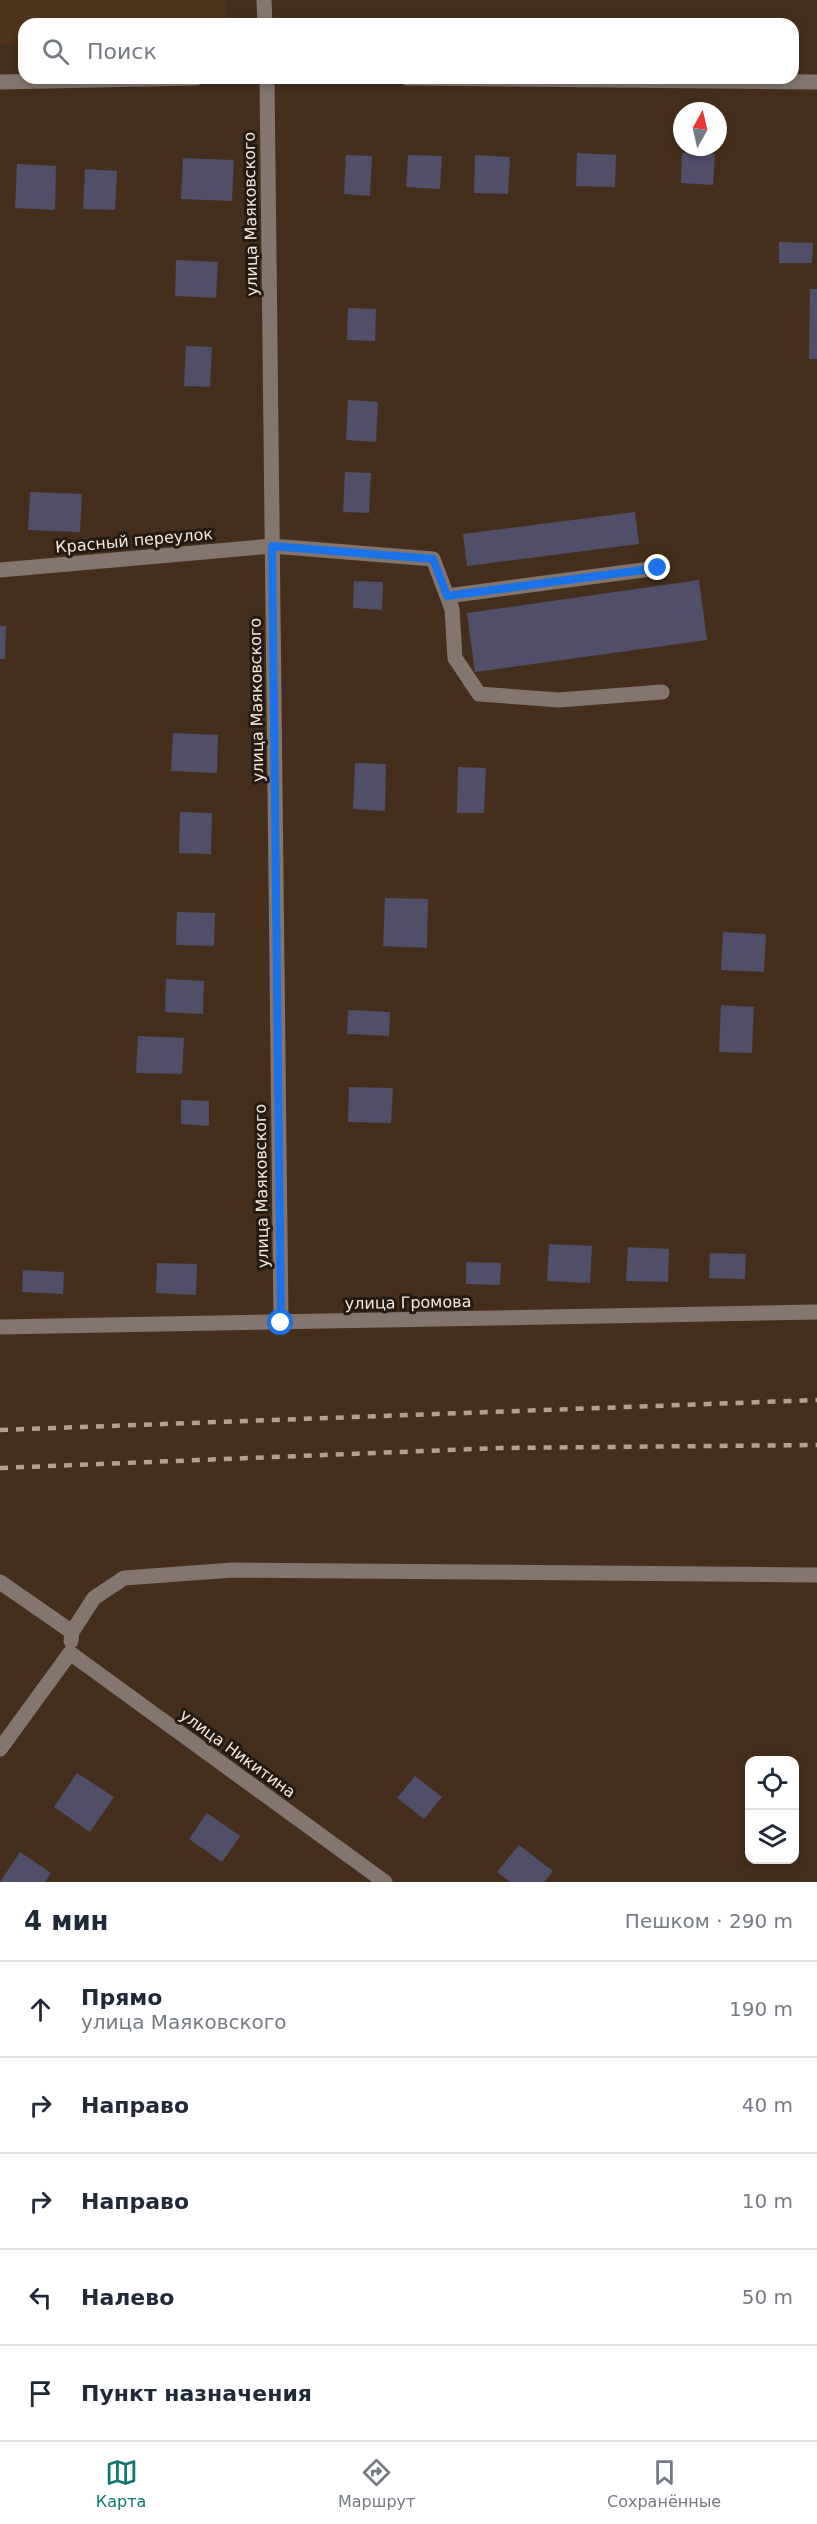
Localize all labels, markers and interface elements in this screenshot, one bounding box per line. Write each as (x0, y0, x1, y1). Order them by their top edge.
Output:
search box (18, 18, 799, 84)
icon: search (39, 35, 72, 68)
text: Поиск (87, 39, 157, 64)
north arrow (673, 102, 727, 156)
street label: улица Маяковского (240, 132, 261, 296)
street label: Красный переулок (54, 524, 214, 557)
route end (644, 554, 670, 580)
street label: улица Маяковского (246, 618, 267, 782)
street label: улица Маяковского (251, 1104, 272, 1268)
street label: улица Громова (345, 1292, 472, 1313)
route start (267, 1309, 293, 1335)
street label: улица Никитина (176, 1705, 299, 1802)
map controls (745, 1756, 799, 1864)
button: locate (745, 1756, 799, 1810)
button: layers (745, 1810, 799, 1864)
text: 4 мин (24, 1906, 109, 1936)
text: Пешком · 290 m (625, 1909, 793, 1933)
text: Прямо (81, 1985, 162, 2010)
icon: ahead (24, 1993, 57, 2026)
text: 190 m (729, 1997, 793, 2021)
text: улица Маяковского (81, 2010, 287, 2034)
icon: right (24, 2089, 57, 2122)
text: Направо (81, 2093, 189, 2118)
text: 40 m (742, 2093, 793, 2117)
icon: right (24, 2185, 57, 2218)
text: Направо (81, 2189, 189, 2214)
text: 10 m (742, 2189, 793, 2213)
icon: left (24, 2281, 57, 2314)
text: Налево (81, 2285, 174, 2310)
text: 50 m (742, 2285, 793, 2309)
icon: arrive (24, 2377, 57, 2410)
text: Пункт назначения (81, 2381, 312, 2406)
tab: Карта (96, 2456, 146, 2511)
tab: Маршрут (338, 2456, 415, 2511)
tab: Сохранённые (607, 2456, 721, 2511)

